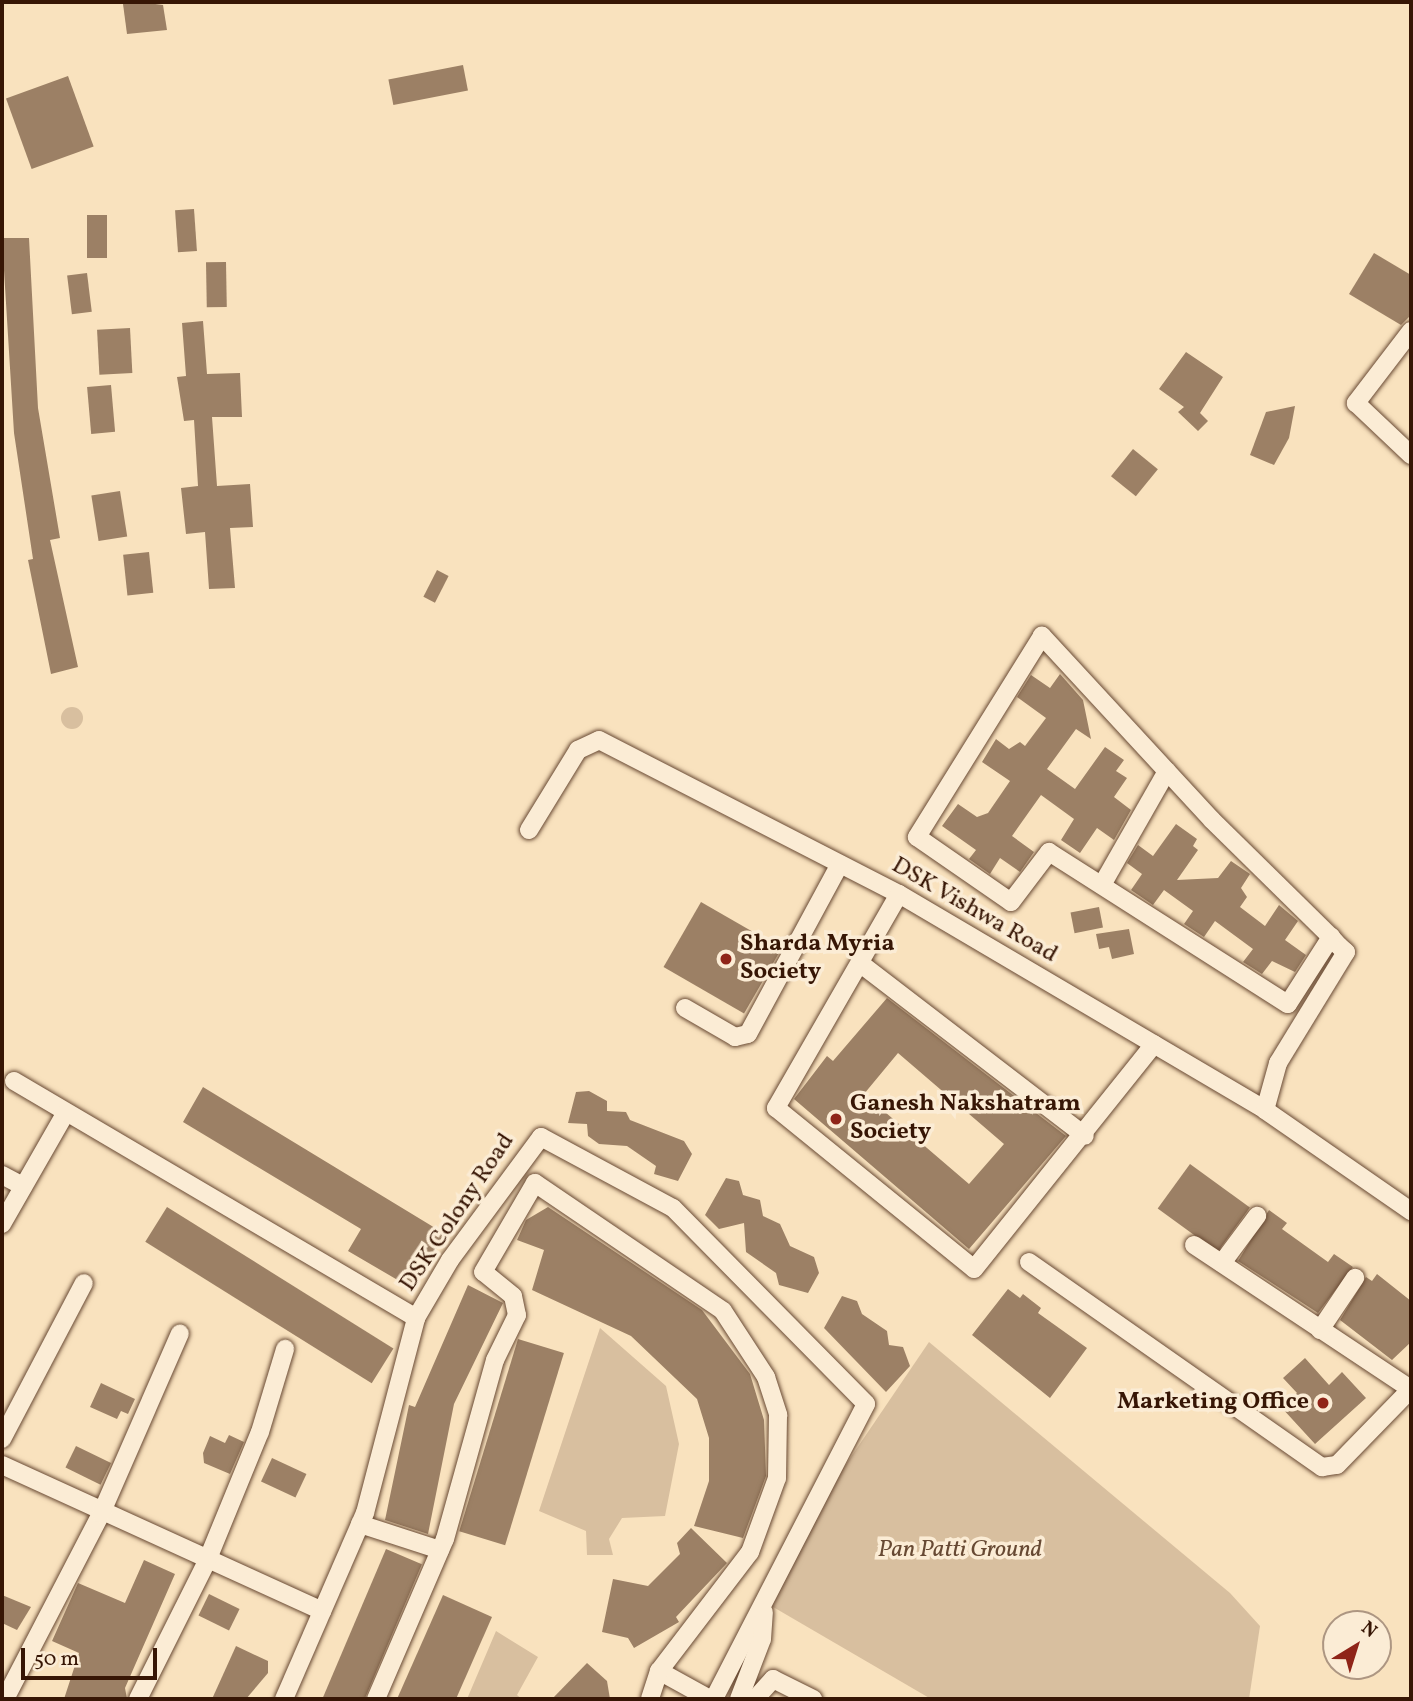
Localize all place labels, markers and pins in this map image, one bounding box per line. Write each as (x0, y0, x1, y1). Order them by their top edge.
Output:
place label: Sharda Myria Society (740, 931, 895, 987)
marker: Sharda Myria Society (718, 951, 734, 967)
place label: Ganesh Nakshatram Society (850, 1091, 1081, 1147)
marker: Ganesh Nakshatram Society (828, 1111, 844, 1127)
place label: Marketing Office (1117, 1389, 1309, 1417)
marker: Marketing Office (1315, 1395, 1331, 1411)

